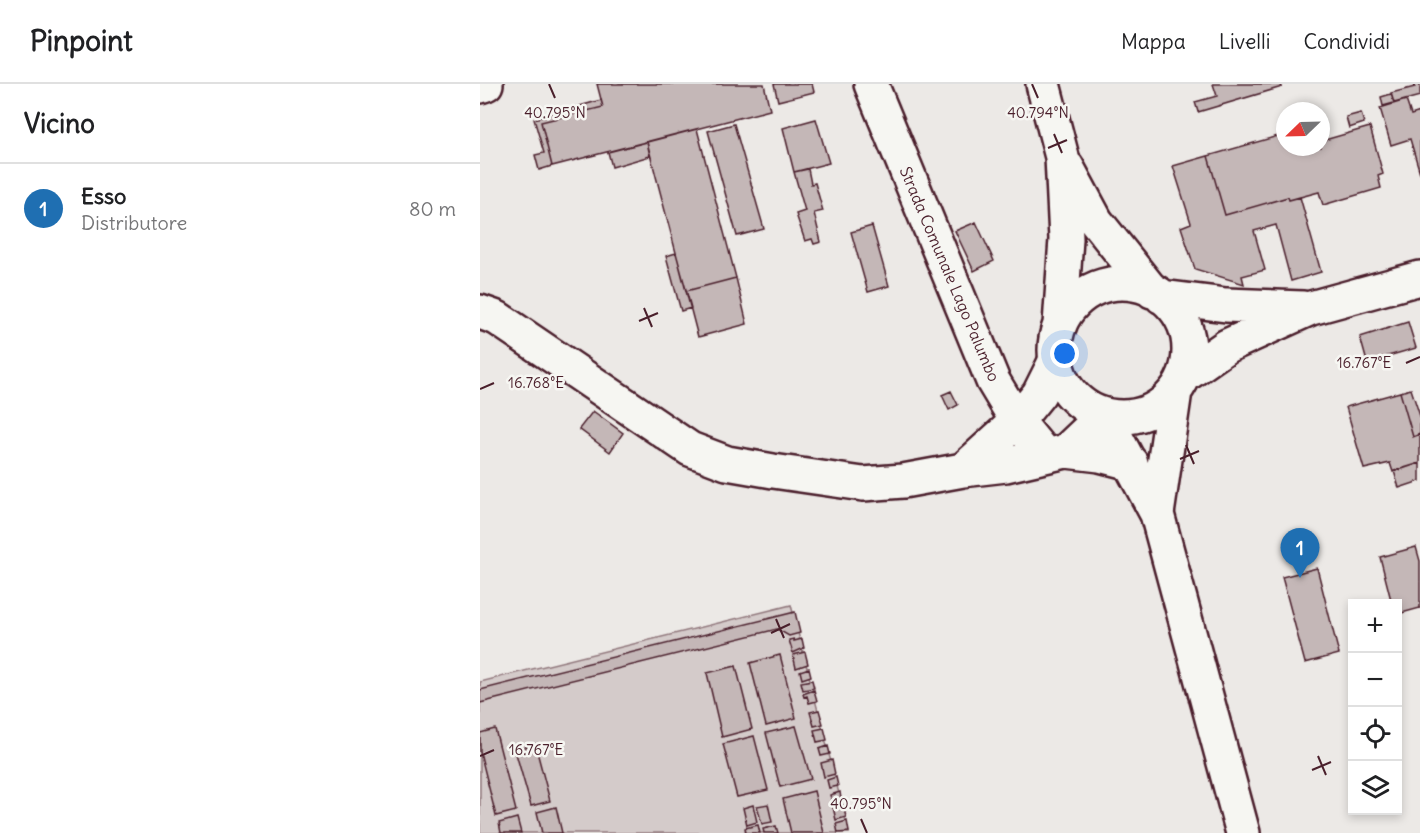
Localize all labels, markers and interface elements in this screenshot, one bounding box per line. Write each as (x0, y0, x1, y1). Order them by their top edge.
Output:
text: Pinpoint (30, 23, 133, 59)
text: Mappa (1121, 28, 1186, 55)
text: Livelli (1219, 28, 1270, 55)
text: Condividi (1303, 28, 1390, 55)
north arrow (1276, 102, 1330, 156)
text: 40.795°N (524, 103, 586, 122)
text: 40.794°N (1007, 103, 1069, 122)
text: Vicino (24, 107, 95, 140)
street label: Strada Comunale Lago Palumbo (896, 164, 1004, 384)
text: Esso (81, 182, 126, 210)
text: 1 (40, 196, 47, 221)
text: 80 m (409, 196, 456, 221)
text: Distributore (81, 210, 187, 235)
your location (1050, 339, 1079, 368)
text: 16.767°E (1337, 353, 1392, 372)
text: 16.768°E (508, 373, 564, 392)
pin: 1 (1280, 528, 1320, 578)
map controls (1348, 599, 1402, 815)
button: + (1348, 599, 1402, 653)
button: − (1348, 653, 1402, 707)
button: locate (1348, 707, 1402, 761)
text: 16.767°E (509, 740, 564, 759)
button: layers (1348, 761, 1402, 815)
text: 40.795°N (830, 794, 892, 813)

